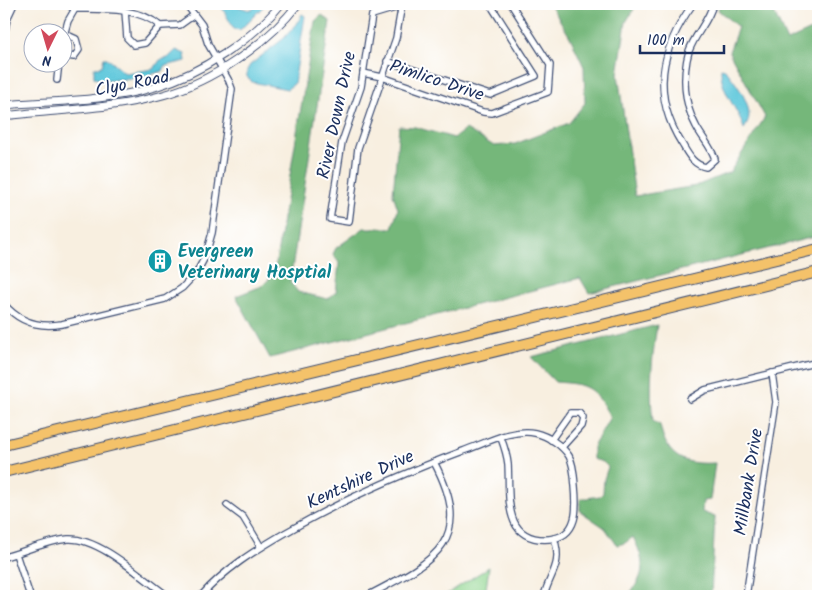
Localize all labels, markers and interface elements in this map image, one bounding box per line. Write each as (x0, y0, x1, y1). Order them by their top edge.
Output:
north arrow (22, 22, 72, 72)
scale bar (640, 22, 723, 54)
text: 100 m (647, 29, 685, 53)
text: N (41, 49, 52, 71)
street label: River Down Drive (310, 49, 365, 182)
street label: Pimlico Drive (385, 52, 488, 110)
street label: Clyo Road (93, 63, 173, 106)
place label: Evergreen Veterinary Hosptial (178, 238, 331, 288)
building icon: Evergreen Veterinary Hosptial (147, 248, 173, 274)
street label: Millbank Drive (727, 427, 772, 538)
street label: Kentshire Drive (302, 443, 419, 518)

